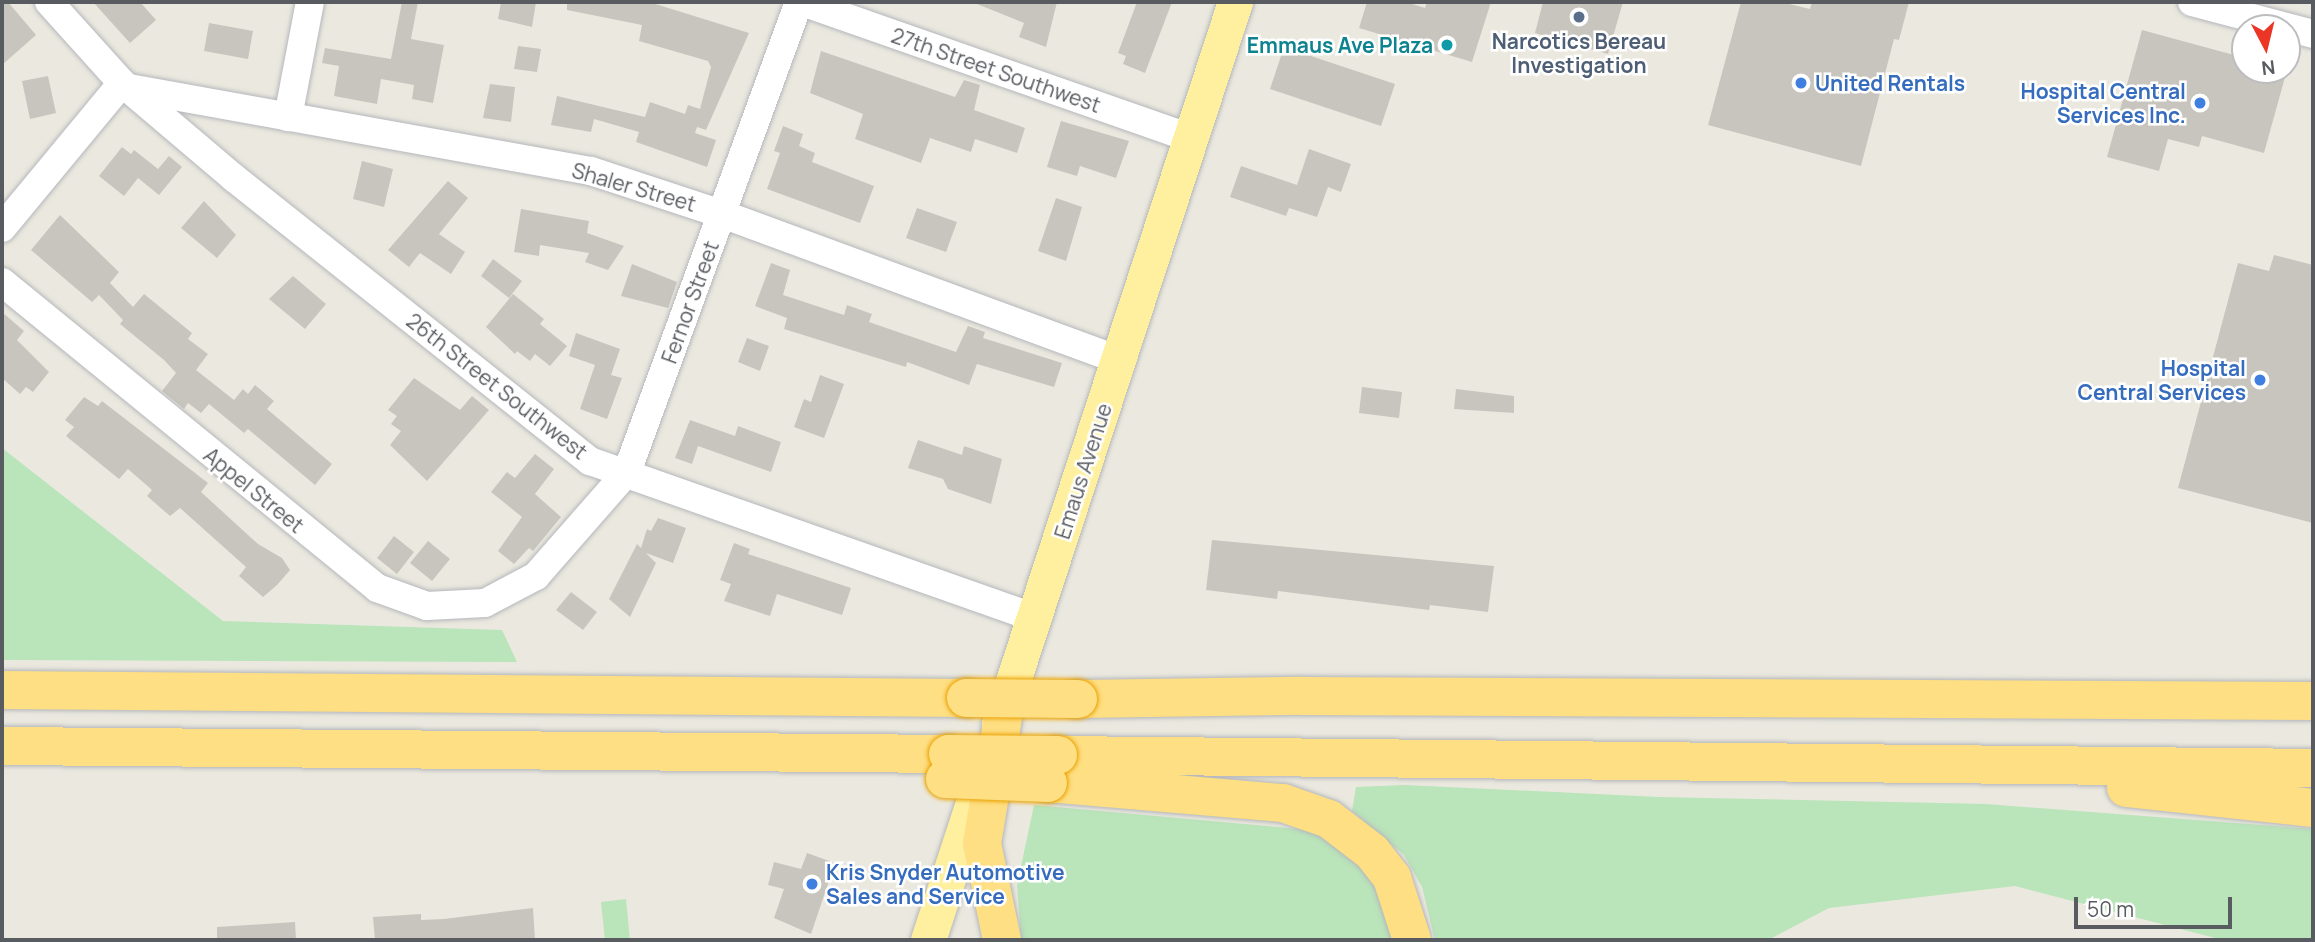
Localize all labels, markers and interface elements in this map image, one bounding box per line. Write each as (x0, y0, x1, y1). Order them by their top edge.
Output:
marker: Narcotics Bereau Investigation (1571, 9, 1587, 25)
north arrow (2231, 14, 2301, 84)
street label: 27th Street Southwest (888, 22, 1104, 118)
place label: Narcotics Bereau Investigation (1492, 28, 1666, 78)
place label: Emmaus Ave Plaza (1247, 32, 1433, 58)
marker: Emmaus Ave Plaza (1439, 37, 1455, 53)
text: N (2260, 54, 2277, 82)
place label: United Rentals (1815, 70, 1965, 96)
marker: United Rentals (1793, 75, 1809, 91)
place label: Hospital Central Services Inc. (2020, 78, 2186, 128)
marker: Hospital Central Services Inc. (2192, 95, 2208, 111)
street label: Shaler Street (569, 157, 699, 217)
street label: Fernor Street (656, 237, 724, 367)
street label: 26th Street Southwest (402, 308, 592, 464)
place label: Hospital Central Services (2078, 355, 2246, 405)
marker: Hospital Central Services (2252, 372, 2268, 388)
street label: Emaus Avenue (1049, 400, 1117, 542)
street label: Appel Street (199, 442, 309, 538)
place label: Kris Snyder Automotive Sales and Service (826, 859, 1065, 909)
marker: Kris Snyder Automotive Sales and Service (804, 876, 820, 892)
scale bar (2077, 883, 2234, 927)
text: 50 m (2087, 895, 2134, 923)

